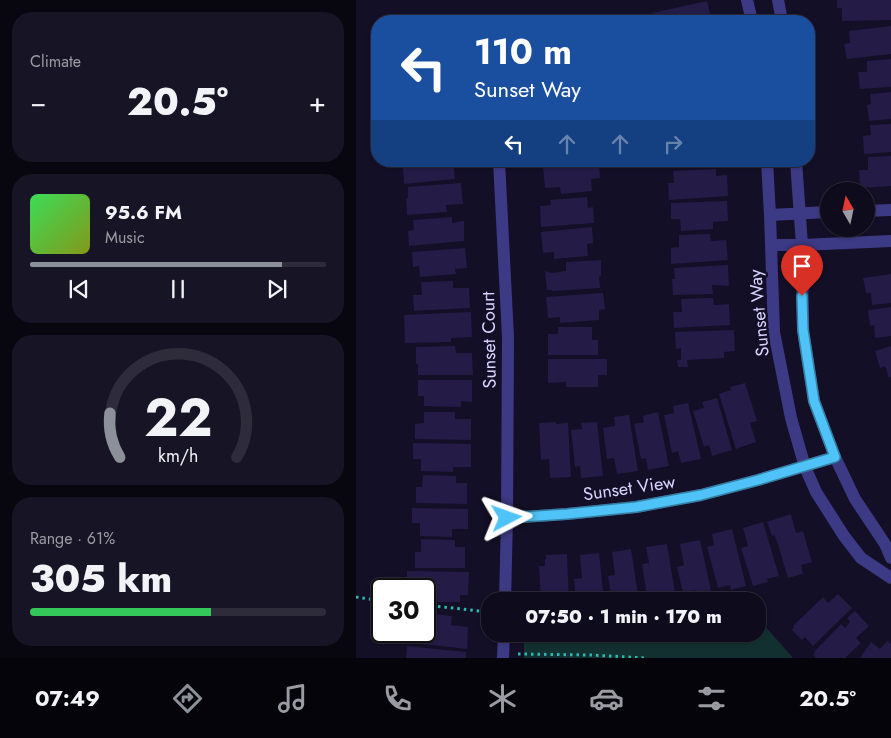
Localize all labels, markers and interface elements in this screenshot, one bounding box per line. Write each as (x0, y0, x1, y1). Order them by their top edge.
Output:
text: 110 m (474, 27, 572, 77)
icon: left (391, 35, 456, 100)
text: Climate (30, 50, 81, 73)
text: Sunset Way (474, 73, 581, 105)
text: 20.5° (127, 74, 228, 129)
text: − (30, 82, 47, 123)
text: + (309, 82, 326, 123)
icon: left (500, 130, 528, 158)
icon: ahead (553, 130, 581, 158)
icon: ahead (606, 130, 634, 158)
icon: right (659, 130, 687, 158)
north arrow (820, 182, 875, 238)
map controls (820, 182, 875, 237)
text: 95.6 FM (105, 199, 182, 226)
text: Music (105, 226, 145, 249)
pin (781, 245, 823, 296)
icon: arrive (788, 252, 816, 280)
street label: Sunset Way (742, 268, 776, 358)
icon: previous (65, 275, 93, 303)
icon: pause (164, 275, 192, 303)
icon: next (263, 275, 291, 303)
street label: Sunset Court (475, 291, 503, 389)
text: 22 (144, 380, 212, 456)
text: km/h (158, 443, 198, 469)
street label: Sunset View (581, 469, 678, 507)
position arrow (480, 491, 532, 543)
text: Range · 61% (30, 527, 115, 550)
text: 305 km (30, 551, 172, 606)
speed limit sign: 30 (371, 578, 436, 643)
text: 07:50 · 1 min · 170 m (525, 603, 722, 630)
icon: directions (170, 681, 205, 716)
icon: music (275, 681, 310, 716)
icon: phone (380, 681, 415, 716)
icon: climate (485, 681, 520, 716)
icon: car (589, 681, 624, 716)
icon: filters (694, 681, 729, 716)
text: 07:49 (35, 682, 100, 714)
text: 20.5° (799, 682, 856, 714)

